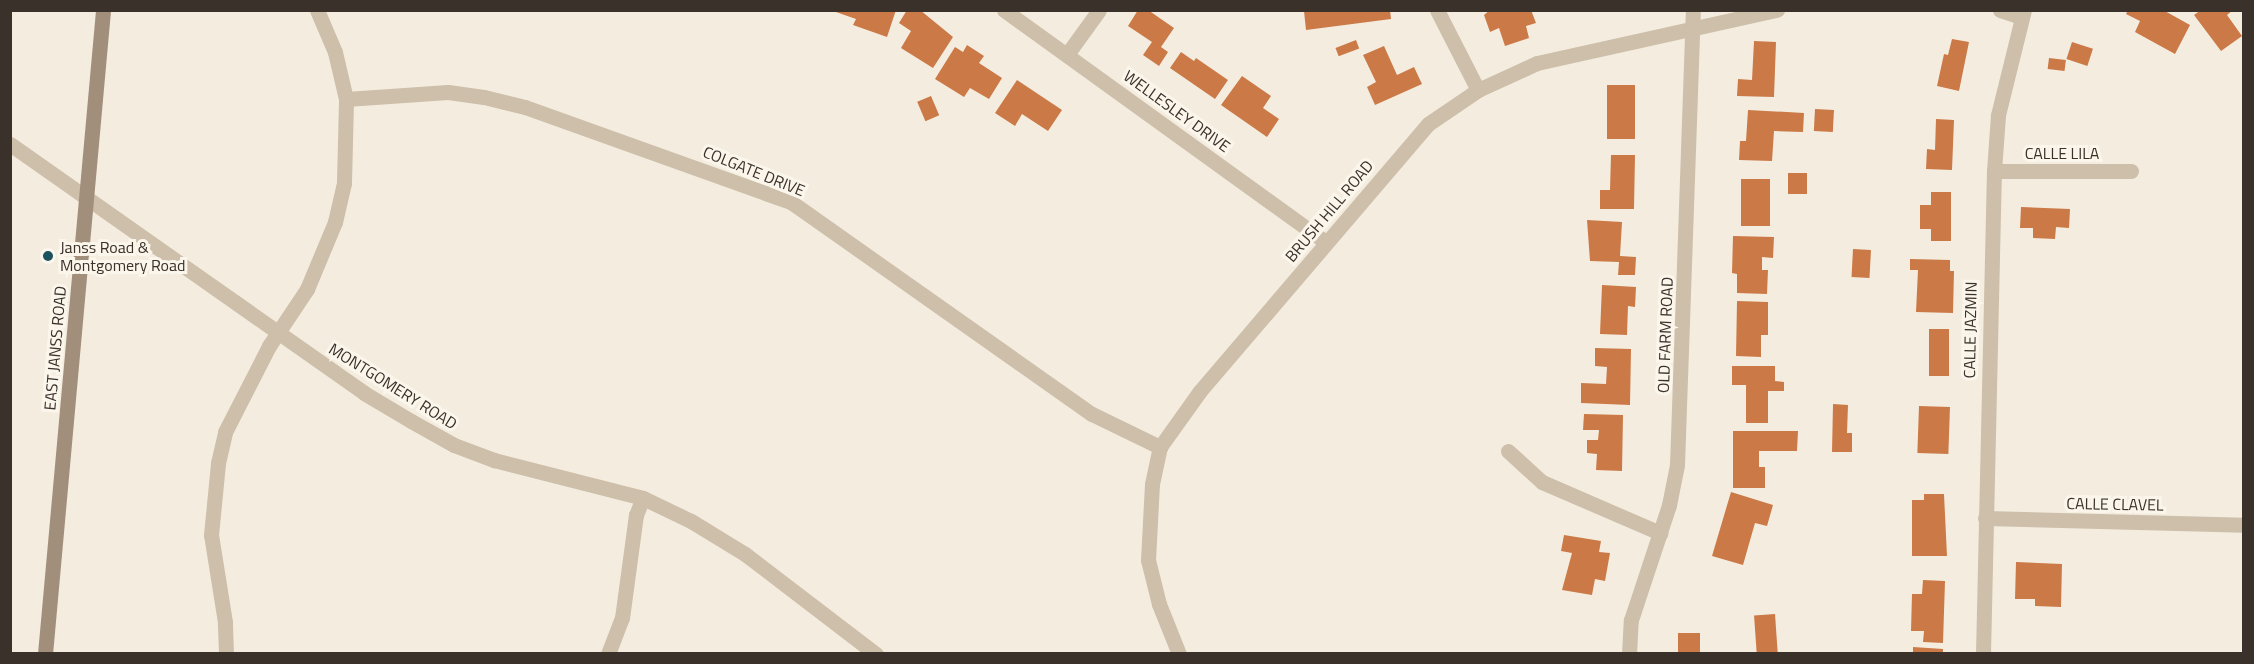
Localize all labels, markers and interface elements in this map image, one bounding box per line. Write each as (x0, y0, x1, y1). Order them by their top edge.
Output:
street label: WELLESLEY DRIVE (1120, 66, 1234, 156)
street label: COLGATE DRIVE (700, 142, 808, 200)
street label: CALLE LILA (2025, 143, 2099, 163)
street label: BRUSH HILL ROAD (1281, 156, 1377, 266)
place label: Janss Road & Montgomery Road (60, 237, 186, 275)
marker: Janss Road & Montgomery Road (41, 249, 55, 263)
street label: OLD FARM ROAD (1653, 277, 1677, 393)
street label: CALLE JAZMIN (1960, 281, 1980, 379)
street label: EAST JANSS ROAD (40, 285, 70, 411)
street label: MONTGOMERY ROAD (325, 339, 461, 433)
street label: CALLE CLAVEL (2066, 494, 2164, 514)

